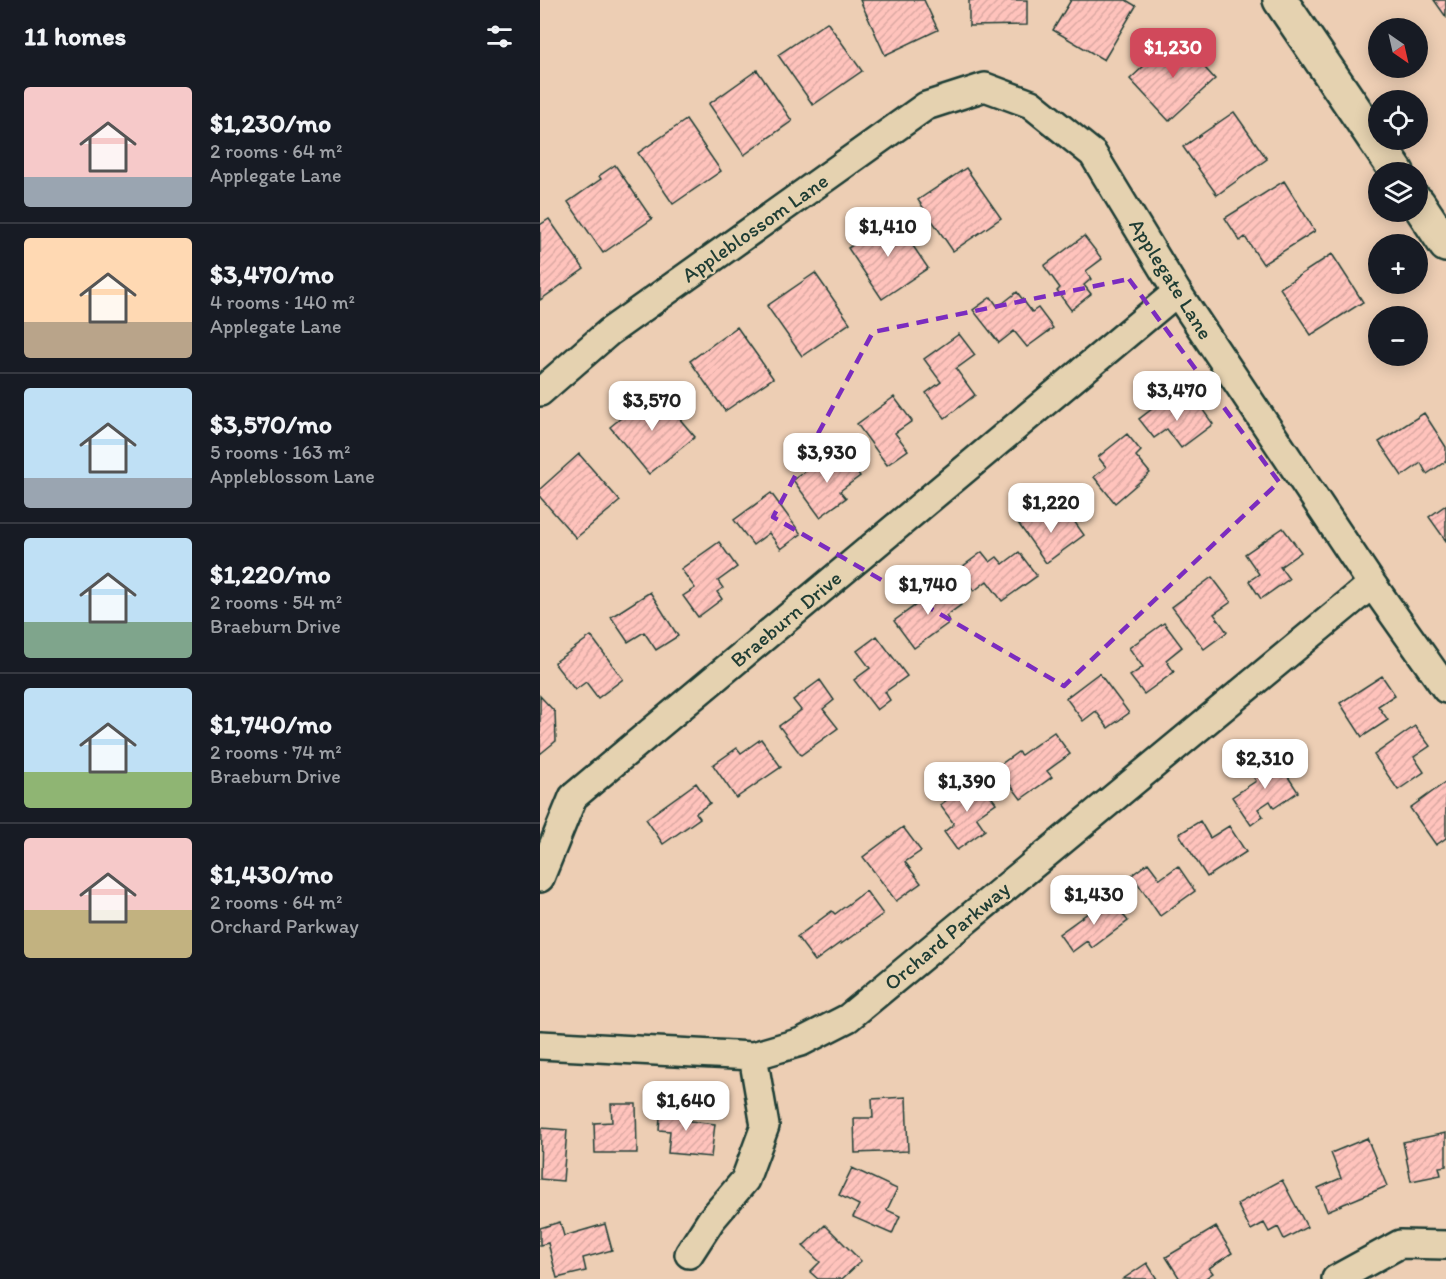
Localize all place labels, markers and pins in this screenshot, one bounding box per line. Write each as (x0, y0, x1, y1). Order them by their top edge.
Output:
pin: $1,230 (1124, 28, 1222, 79)
pin: $1,410 (839, 207, 937, 258)
pin: $3,470 (1128, 371, 1226, 422)
pin: $3,570 (603, 381, 701, 432)
pin: $3,930 (778, 433, 876, 484)
pin: $1,220 (1002, 483, 1100, 534)
pin: $1,740 (879, 565, 977, 616)
pin: $2,310 (1216, 739, 1314, 790)
pin: $1,390 (918, 762, 1016, 813)
pin: $1,430 (1045, 875, 1143, 926)
pin: $1,640 (637, 1081, 735, 1132)

